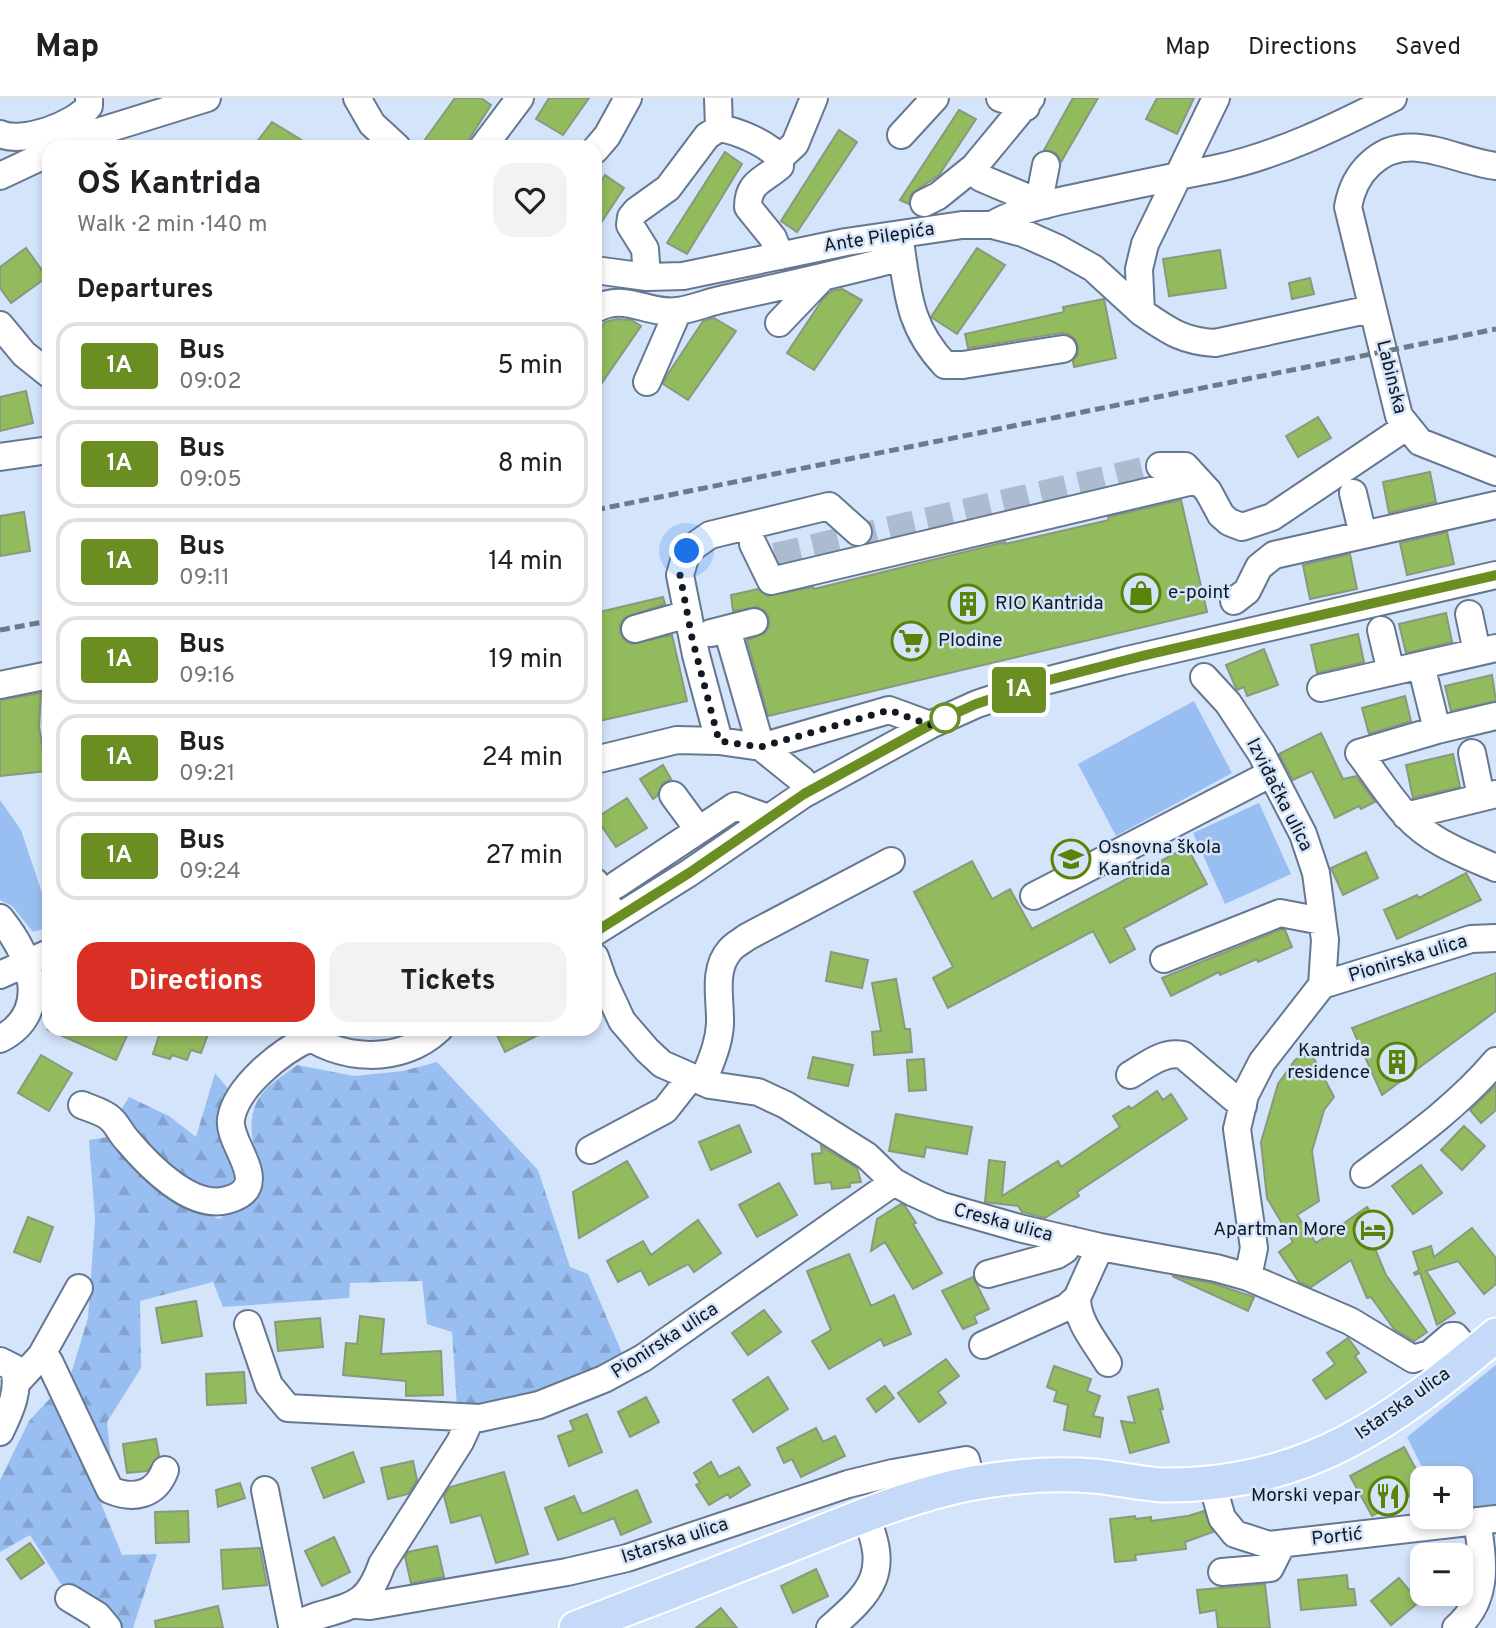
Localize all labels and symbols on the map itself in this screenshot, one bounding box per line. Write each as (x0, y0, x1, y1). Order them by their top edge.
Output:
street label: Ante Pilepića (822, 217, 936, 259)
street label: Labinska (1370, 338, 1412, 416)
your location (669, 533, 704, 568)
shop icon: e-point (1120, 572, 1162, 614)
place label: e-point (1168, 581, 1230, 605)
building icon: RIO Kantrida (947, 583, 989, 625)
place label: RIO Kantrida (995, 592, 1103, 616)
supermarket icon: Plodine (890, 620, 932, 662)
place label: Plodine (938, 629, 1003, 653)
line badge: 1A (988, 667, 1050, 713)
unlabelled marker (930, 703, 960, 733)
street label: Izviđačka ulica (1240, 734, 1318, 856)
place label: Osnovna škola Kantrida (1098, 836, 1221, 882)
school or university icon: Osnovna škola Kantrida (1050, 838, 1092, 880)
street label: Pionirska ulica (1346, 930, 1470, 988)
place label: Kantrida residence (1287, 1039, 1370, 1085)
building icon: Kantrida residence (1376, 1041, 1418, 1083)
street label: Creska ulica (951, 1198, 1055, 1248)
hotel icon: Apartman More (1352, 1209, 1394, 1251)
place label: Apartman More (1213, 1218, 1346, 1242)
street label: Pionirska ulica (607, 1297, 723, 1385)
street label: Istarska ulica (1351, 1362, 1455, 1446)
restaurant icon: Morski vepar (1367, 1475, 1409, 1517)
place label: Morski vepar (1251, 1484, 1362, 1508)
street label: Istarska ulica (619, 1512, 731, 1570)
street label: Portić (1310, 1522, 1364, 1552)

